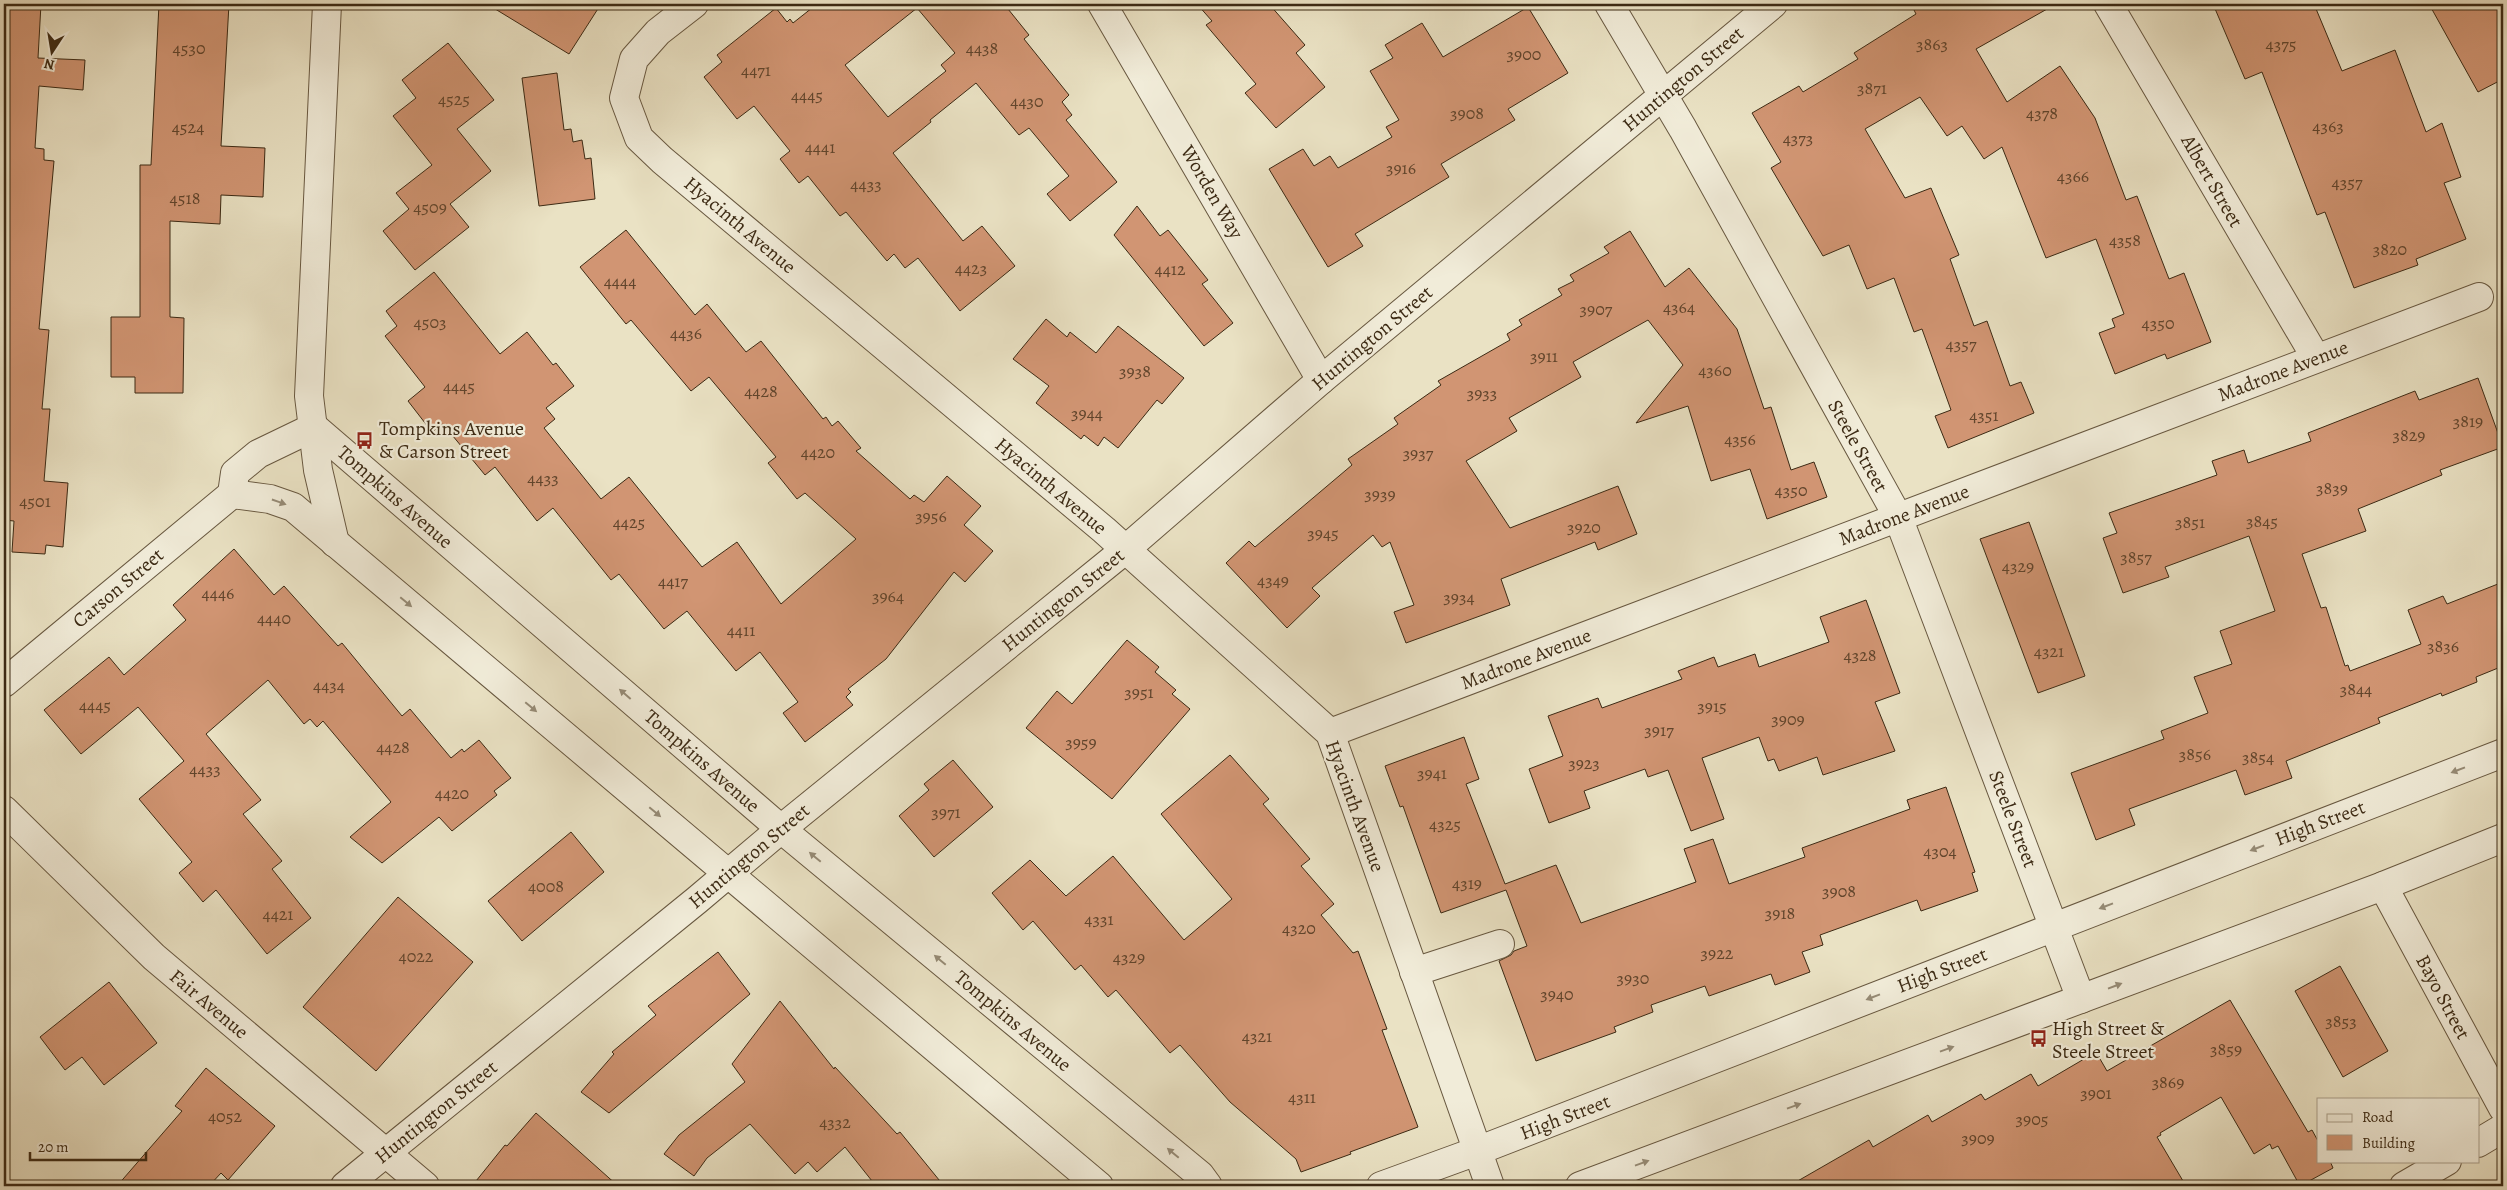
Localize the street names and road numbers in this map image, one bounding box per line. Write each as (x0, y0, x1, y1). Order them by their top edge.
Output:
street label: Huntington Street (1617, 20, 1750, 138)
street label: Albert Street (2174, 129, 2250, 233)
street label: Worden Way (1174, 139, 1250, 245)
street label: Hyacinth Avenue (678, 170, 802, 280)
street label: Huntington Street (1306, 279, 1439, 397)
street label: Madrone Avenue (2214, 334, 2352, 408)
street label: Steele Street (1821, 395, 1895, 498)
street label: Hyacinth Avenue (989, 431, 1113, 541)
street label: Tompkins Avenue (331, 439, 459, 555)
street label: Madrone Avenue (1835, 478, 1973, 552)
street label: Carson Street (67, 542, 170, 634)
street label: Huntington Street (996, 542, 1130, 658)
street label: Madrone Avenue (1457, 622, 1595, 696)
street label: Tompkins Avenue (638, 703, 766, 819)
street label: Hyacinth Avenue (1319, 736, 1391, 876)
street label: Steele Street (1982, 766, 2044, 872)
street label: High Street (2271, 793, 2369, 853)
street label: Huntington Street (683, 797, 816, 915)
street label: High Street (1893, 940, 1991, 1000)
street label: Bayo Street (2409, 950, 2477, 1045)
street label: Fair Avenue (164, 963, 254, 1045)
street label: Tompkins Avenue (949, 964, 1077, 1078)
street label: Huntington Street (369, 1054, 503, 1170)
street label: High Street (1516, 1087, 1614, 1147)

